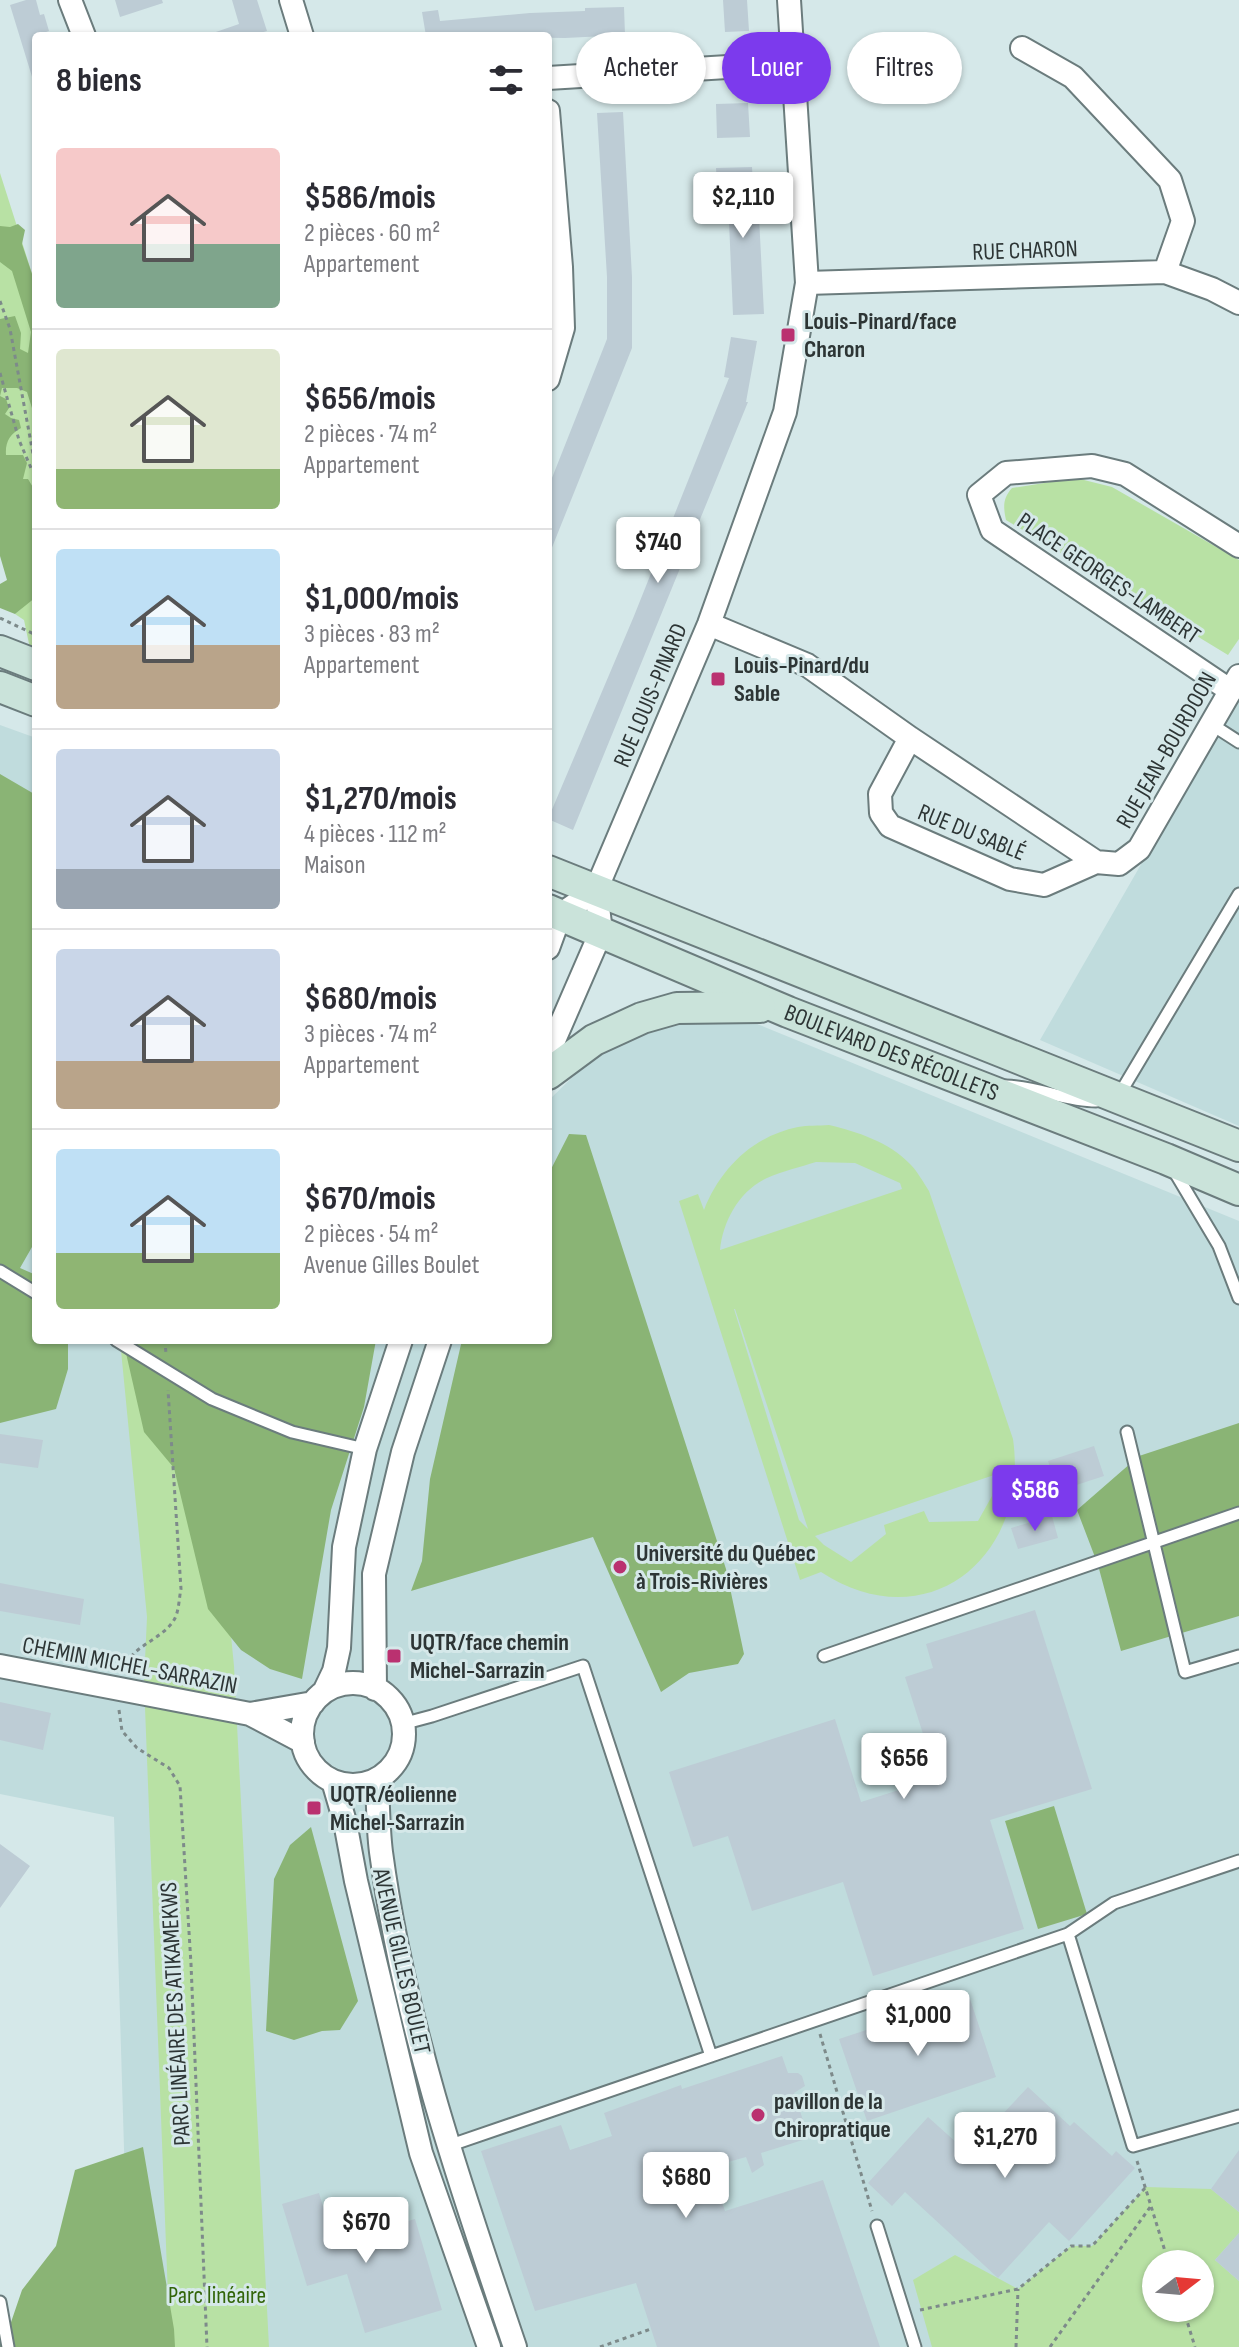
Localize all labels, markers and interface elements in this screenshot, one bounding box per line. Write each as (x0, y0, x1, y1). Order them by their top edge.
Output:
chip: Acheter (576, 32, 706, 104)
chip: Louer (722, 32, 831, 104)
chip: Filtres (847, 32, 962, 104)
icon: filters (484, 58, 528, 102)
text: 8 biens (56, 60, 142, 101)
pin: $2,110 (678, 172, 808, 240)
text: $586/mois (304, 177, 436, 218)
icon: home (120, 180, 216, 276)
text: $2,110 (711, 182, 775, 213)
text: 2 pièces · 60 m² (304, 218, 440, 249)
street label: RUE CHARON (972, 234, 1078, 267)
text: Appartement (304, 249, 419, 280)
place label: Louis-Pinard/face Charon (804, 307, 957, 364)
marker: Louis-Pinard/face Charon (779, 326, 797, 344)
text: $656/mois (304, 378, 436, 419)
icon: home (120, 381, 216, 477)
text: 2 pièces · 74 m² (304, 419, 437, 450)
text: Appartement (304, 450, 419, 481)
street label: PLACE GEORGES-LAMBERT (1012, 506, 1206, 651)
pin: $740 (611, 517, 705, 585)
text: $740 (634, 527, 682, 558)
text: $1,000/mois (304, 578, 459, 619)
icon: home (120, 581, 216, 677)
text: 3 pièces · 83 m² (304, 619, 440, 650)
street label: RUE LOUIS-PINARD (607, 619, 694, 771)
text: Appartement (304, 650, 419, 681)
place label: Louis-Pinard/du Sable (734, 651, 869, 708)
street label: RUE JEAN-BOURDOON (1110, 667, 1223, 834)
marker: Louis-Pinard/du Sable (709, 670, 727, 688)
text: $1,270/mois (304, 778, 457, 819)
icon: home (120, 781, 216, 877)
street label: RUE DU SABLÉ (914, 798, 1030, 867)
text: 4 pièces · 112 m² (304, 819, 447, 850)
text: Maison (304, 850, 366, 881)
text: $680/mois (304, 978, 437, 1019)
icon: home (120, 981, 216, 1077)
street label: BOULEVARD DES RÉCOLLETS (780, 998, 1003, 1108)
text: 3 pièces · 74 m² (304, 1019, 437, 1050)
text: Appartement (304, 1050, 419, 1081)
text: $670/mois (304, 1178, 436, 1219)
icon: home (120, 1181, 216, 1277)
text: 2 pièces · 54 m² (304, 1219, 439, 1250)
text: Avenue Gilles Boulet (304, 1250, 480, 1281)
pin: $586 (988, 1465, 1082, 1533)
text: $586 (1010, 1475, 1060, 1506)
place label: Université du Québec à Trois-Rivières (636, 1539, 816, 1596)
marker: Université du Québec à Trois-Rivières (611, 1558, 629, 1576)
place label: UQTR/face chemin Michel-Sarrazin (410, 1628, 569, 1685)
street label: CHEMIN MICHEL-SARRAZIN (20, 1630, 240, 1701)
marker: UQTR/face chemin Michel-Sarrazin (385, 1647, 403, 1665)
pin: $656 (857, 1733, 951, 1801)
text: $656 (879, 1743, 929, 1774)
place label: UQTR/éolienne Michel-Sarrazin (330, 1780, 465, 1837)
marker: UQTR/éolienne Michel-Sarrazin (305, 1799, 323, 1817)
street label: AVENUE GILLES BOULET (366, 1864, 437, 2057)
street label: PARC LINÉAIRE DES ATIKAMEKWS (154, 1881, 197, 2146)
pin: $1,000 (853, 1990, 983, 2058)
text: $1,000 (884, 2000, 952, 2031)
place label: pavillon de la Chiropratique (774, 2087, 891, 2144)
marker: pavillon de la Chiropratique (749, 2106, 767, 2124)
pin: $1,270 (940, 2112, 1070, 2180)
text: $1,270 (972, 2122, 1038, 2153)
pin: $680 (639, 2152, 733, 2220)
text: $680 (661, 2162, 711, 2193)
pin: $670 (319, 2197, 413, 2265)
text: $670 (341, 2207, 391, 2238)
north arrow (1142, 2250, 1214, 2322)
map controls (1142, 2250, 1214, 2322)
park label: Parc linéaire (168, 2281, 266, 2310)

